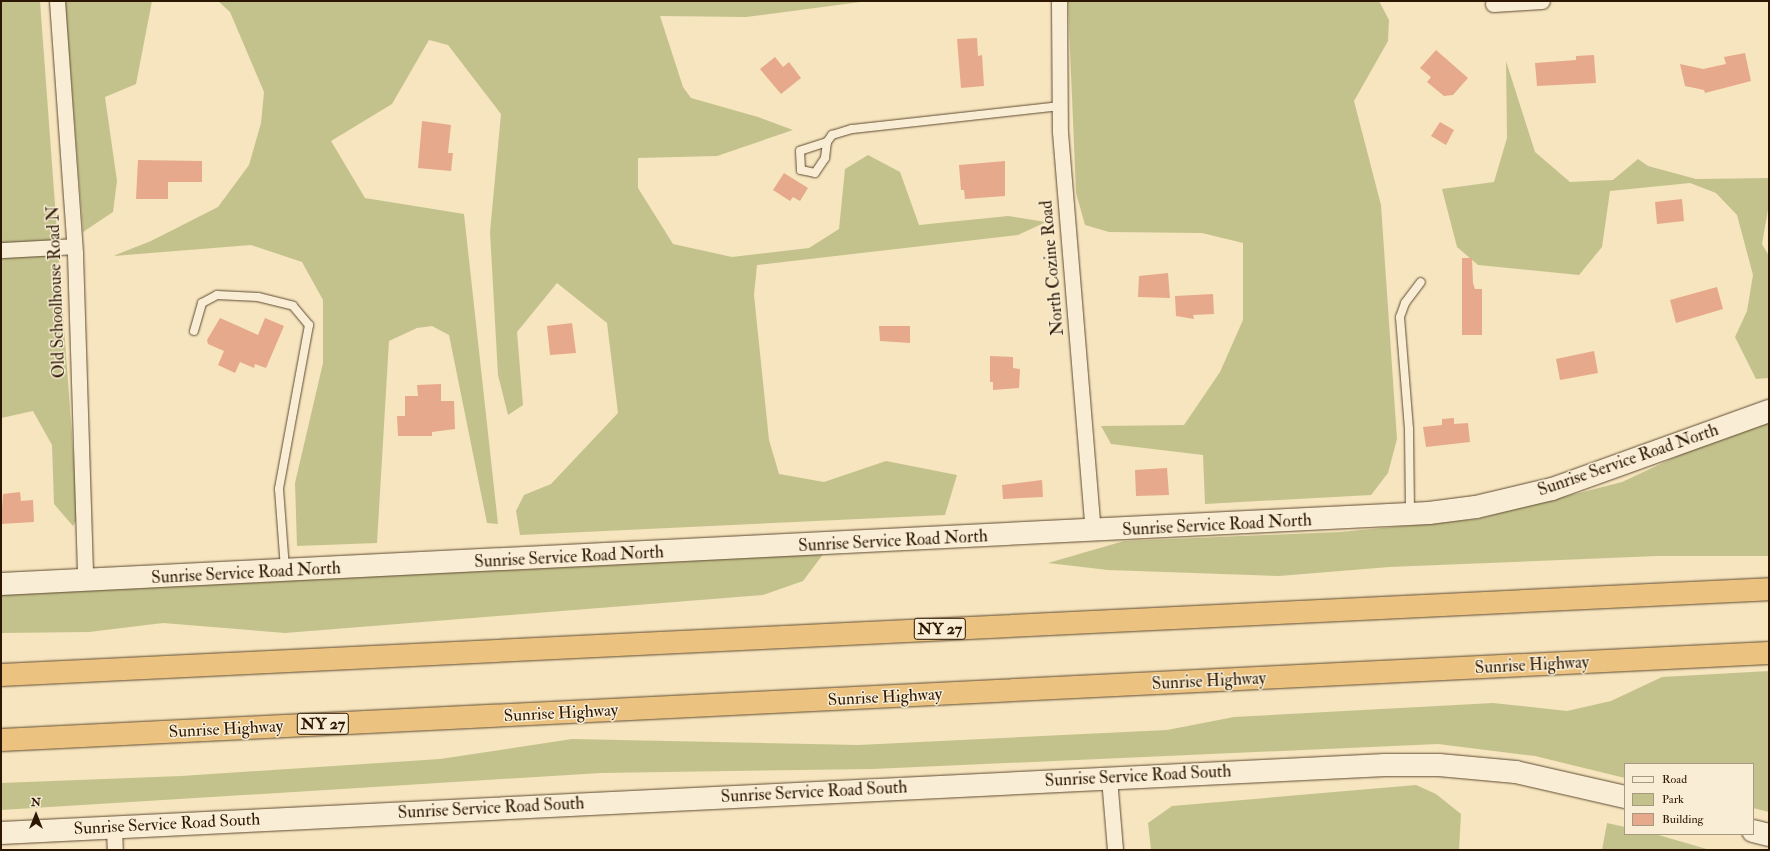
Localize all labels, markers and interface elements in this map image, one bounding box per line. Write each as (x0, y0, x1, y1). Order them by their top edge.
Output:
street label: North Cozine Road (1036, 200, 1068, 336)
street label: Old Schoolhouse Road N (43, 205, 69, 379)
street label: Sunrise Service Road North (1535, 419, 1721, 501)
street label: Sunrise Service Road North (1122, 510, 1312, 540)
street label: Sunrise Service Road North (798, 526, 988, 556)
street label: Sunrise Service Road North (474, 542, 664, 572)
street label: Sunrise Service Road North (151, 558, 341, 588)
road number: NY 27 (913, 615, 967, 643)
street label: Sunrise Highway (1474, 652, 1590, 678)
street label: Sunrise Highway (1151, 668, 1267, 694)
street label: Sunrise Highway (827, 684, 943, 710)
street label: Sunrise Highway (503, 700, 619, 726)
road number: NY 27 (296, 710, 350, 738)
street label: Sunrise Highway (168, 716, 284, 742)
street label: Sunrise Service Road South (1044, 761, 1232, 791)
legend (1624, 763, 1754, 835)
text: Road (1662, 772, 1687, 787)
street label: Sunrise Service Road South (720, 777, 908, 807)
text: Park (1662, 792, 1684, 807)
street label: Sunrise Service Road South (397, 793, 585, 823)
north arrow (16, 795, 56, 835)
text: N (31, 796, 41, 809)
street label: Sunrise Service Road South (73, 809, 261, 839)
text: Building (1662, 812, 1703, 827)

